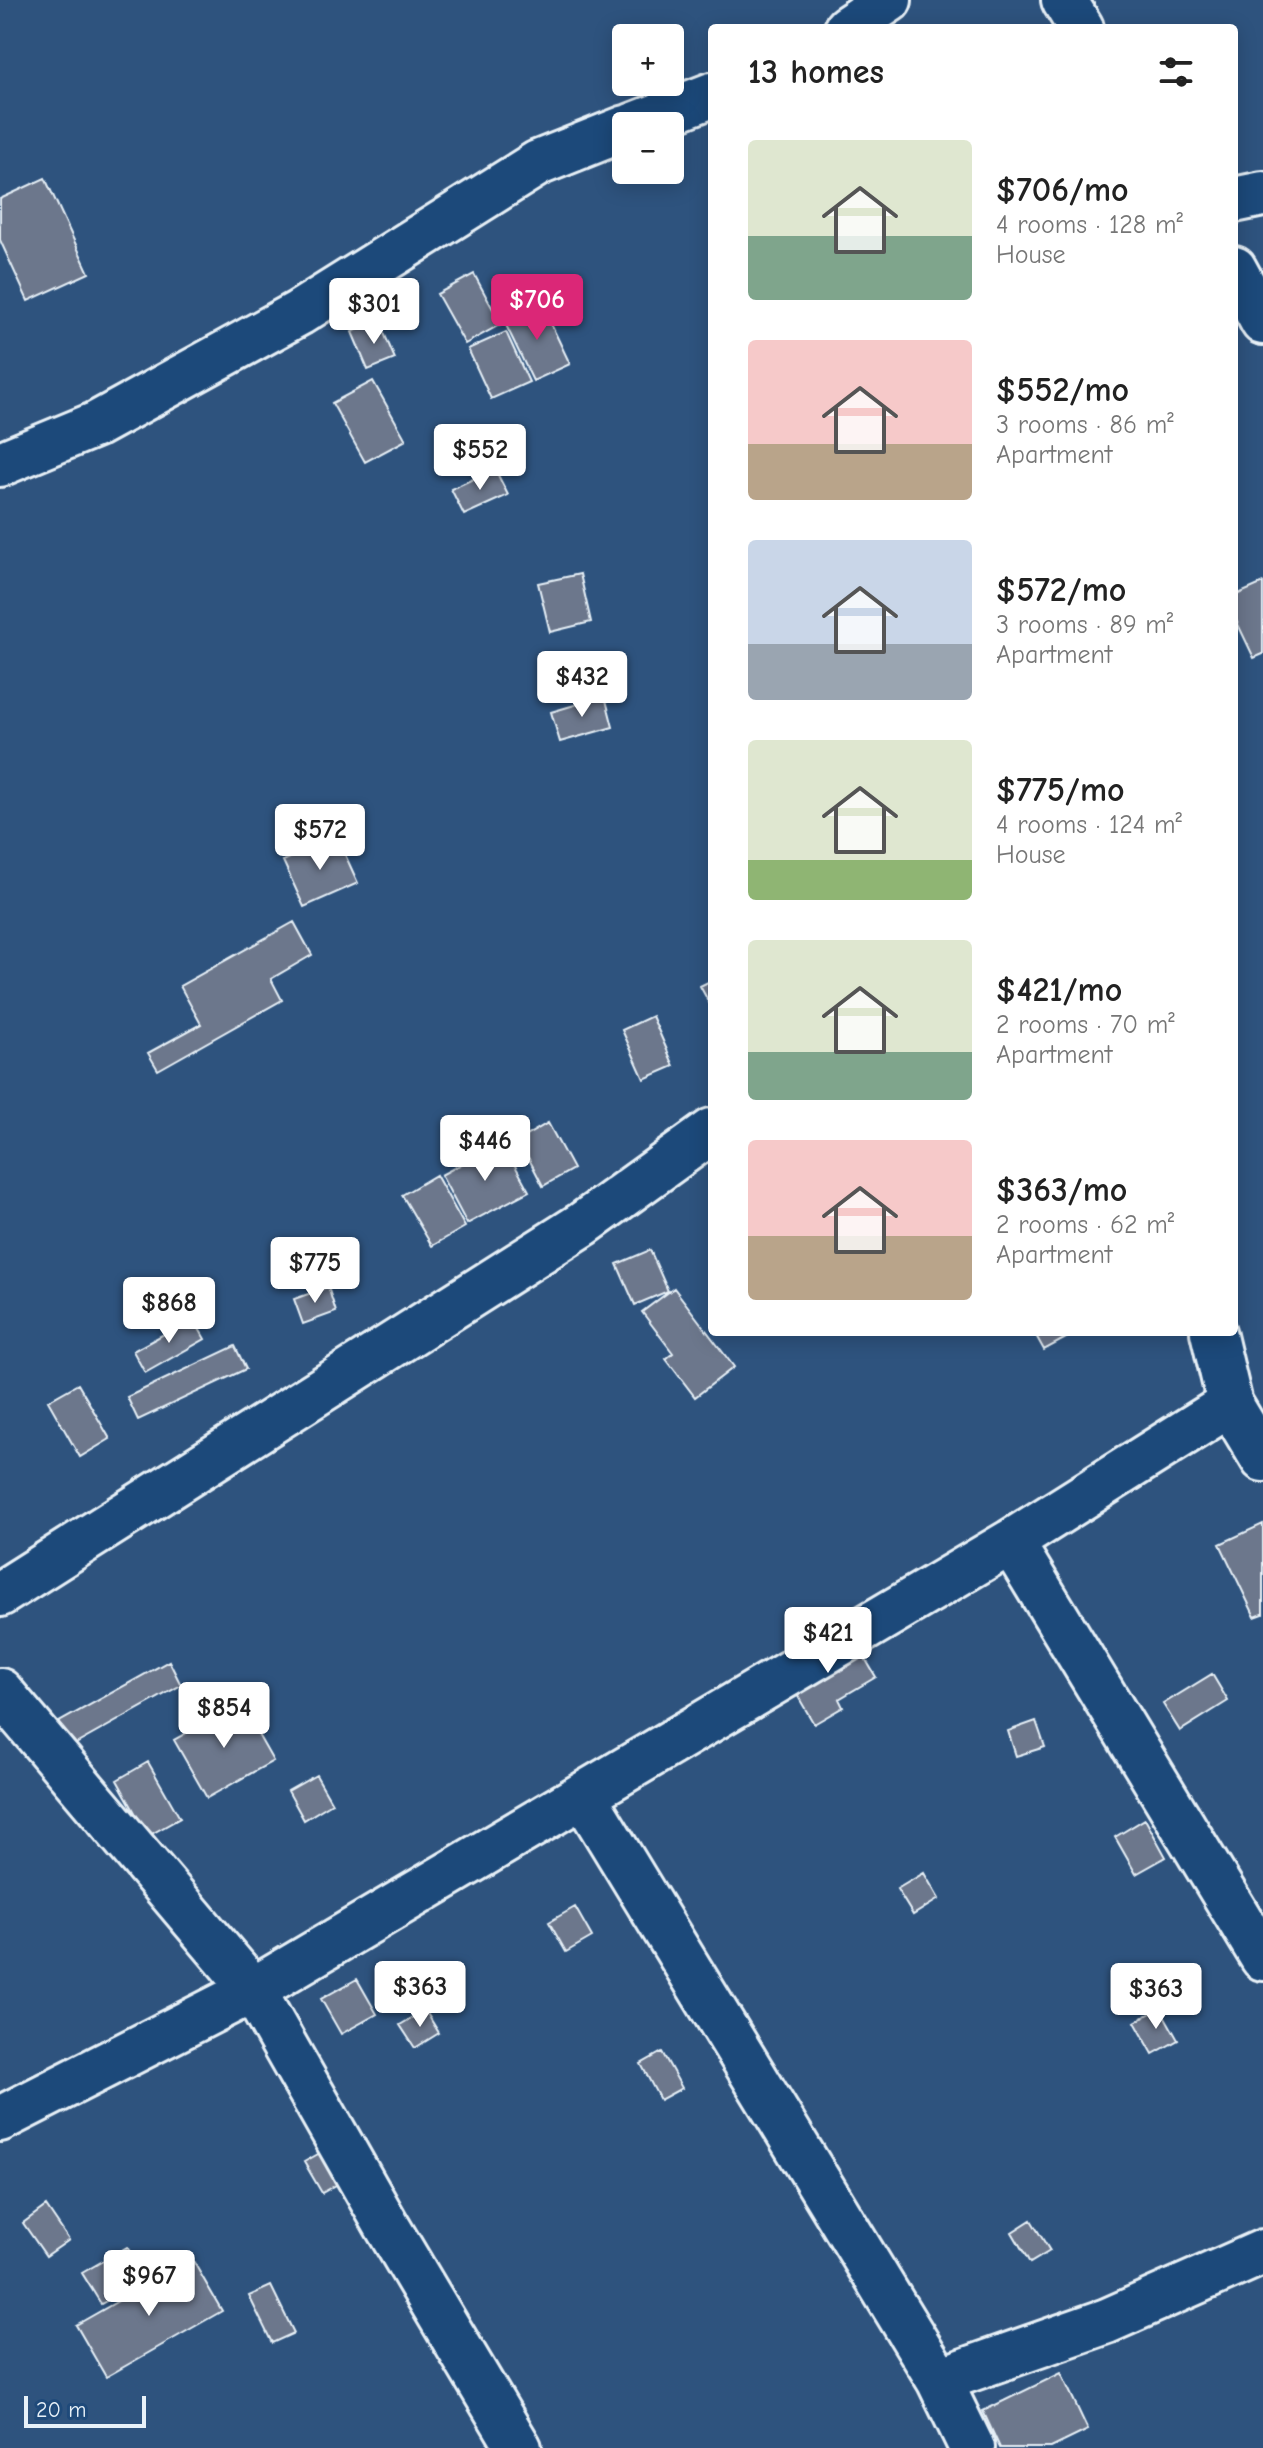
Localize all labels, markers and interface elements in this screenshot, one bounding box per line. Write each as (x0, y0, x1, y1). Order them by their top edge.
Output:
map controls (612, 24, 684, 184)
button: + (612, 24, 684, 96)
icon: filters (1154, 50, 1198, 94)
text: 13 homes (748, 52, 884, 92)
button: − (612, 112, 684, 184)
text: $706/mo (996, 170, 1129, 210)
icon: home (812, 172, 908, 268)
text: 4 rooms · 128 m² (996, 210, 1183, 240)
text: House (996, 240, 1066, 270)
pin: $706 (490, 274, 584, 342)
pin: $301 (327, 278, 421, 346)
text: $706 (509, 285, 565, 315)
text: $301 (347, 289, 401, 319)
text: $552/mo (996, 370, 1129, 410)
icon: home (812, 372, 908, 468)
text: 3 rooms · 86 m² (996, 410, 1174, 440)
pin: $552 (433, 424, 527, 492)
text: $552 (452, 435, 508, 465)
text: Apartment (996, 440, 1112, 470)
text: $572/mo (996, 570, 1126, 610)
icon: home (812, 572, 908, 668)
text: 3 rooms · 89 m² (996, 610, 1173, 640)
text: Apartment (996, 640, 1112, 670)
pin: $432 (535, 651, 629, 719)
text: $432 (555, 662, 609, 692)
text: $775/mo (996, 770, 1125, 810)
icon: home (812, 772, 908, 868)
pin: $572 (273, 804, 367, 872)
text: 4 rooms · 124 m² (996, 810, 1182, 840)
text: $572 (293, 815, 347, 845)
text: House (996, 840, 1066, 870)
text: $421/mo (996, 970, 1122, 1010)
icon: home (812, 972, 908, 1068)
text: 2 rooms · 70 m² (996, 1010, 1175, 1040)
text: Apartment (996, 1040, 1112, 1070)
pin: $446 (438, 1115, 532, 1183)
text: $446 (458, 1126, 512, 1156)
text: $363/mo (996, 1170, 1127, 1210)
icon: home (812, 1172, 908, 1268)
text: 2 rooms · 62 m² (996, 1210, 1174, 1240)
pin: $775 (268, 1237, 362, 1305)
text: Apartment (996, 1240, 1112, 1270)
text: $775 (289, 1248, 341, 1278)
pin: $868 (122, 1277, 216, 1345)
text: $868 (141, 1288, 197, 1318)
pin: $421 (781, 1607, 875, 1675)
text: $421 (802, 1618, 854, 1648)
pin: $854 (177, 1682, 271, 1750)
text: $854 (197, 1693, 251, 1723)
pin: $363 (373, 1961, 467, 2029)
pin: $363 (1109, 1963, 1203, 2031)
text: $363 (393, 1972, 447, 2002)
text: $363 (1129, 1974, 1183, 2004)
pin: $967 (102, 2250, 196, 2318)
text: $967 (122, 2261, 176, 2291)
scale bar (24, 2392, 146, 2428)
text: 20 m (36, 2397, 86, 2423)

